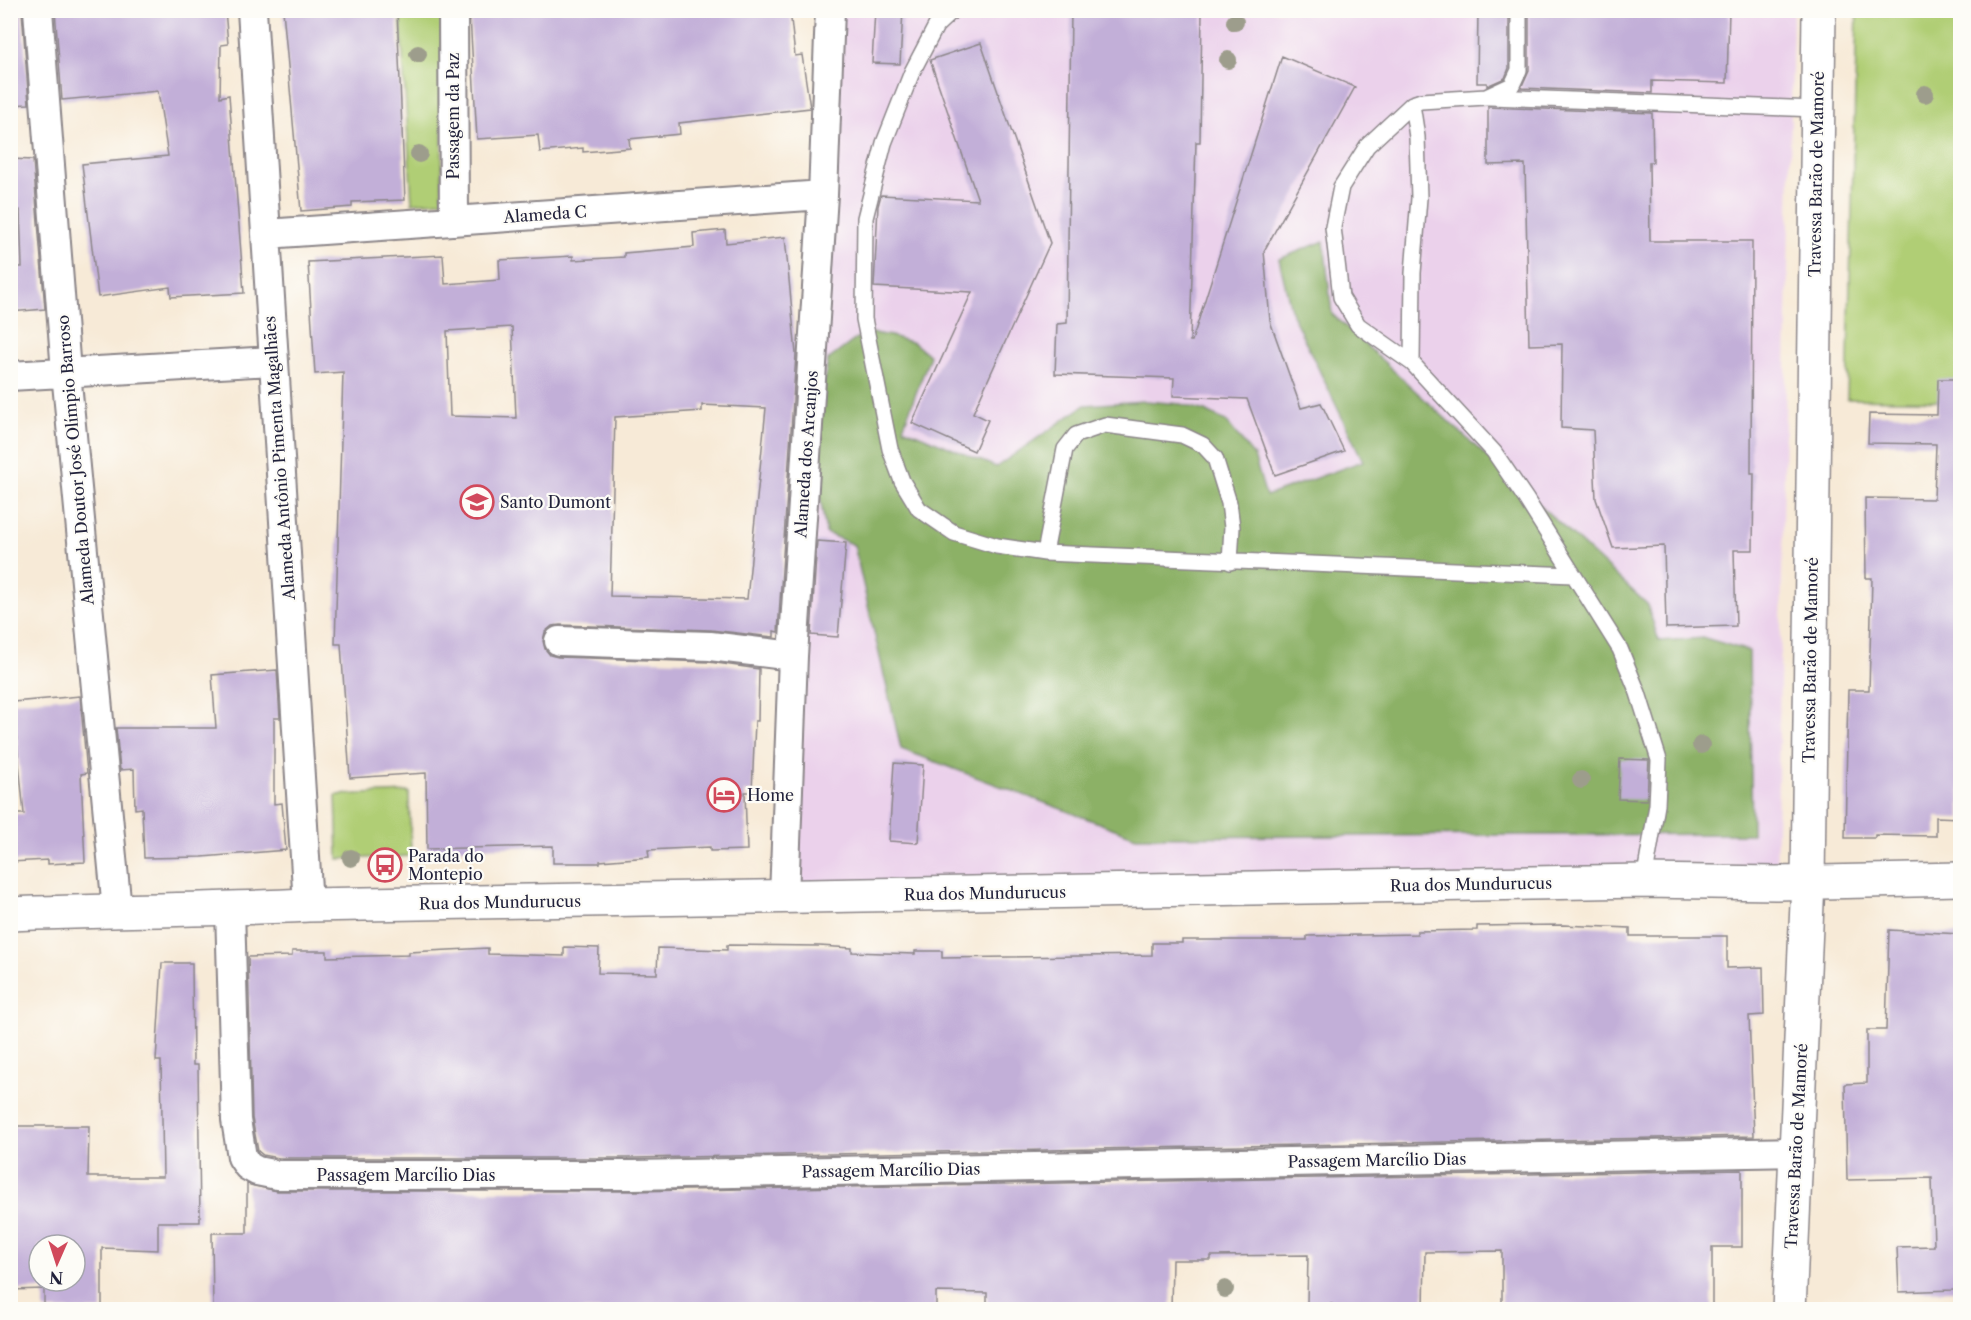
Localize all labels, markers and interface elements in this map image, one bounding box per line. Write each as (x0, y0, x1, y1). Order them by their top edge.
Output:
street label: Passagem da Paz (443, 53, 463, 179)
street label: Travessa Barão de Mamoré (1804, 71, 1828, 277)
street label: Alameda C (502, 201, 587, 227)
street label: Alameda Doutor José Olímpio Barroso (52, 314, 98, 607)
street label: Alameda Antônio Pimenta Magalhães (259, 315, 299, 602)
street label: Alameda dos Arcanjos (790, 370, 822, 539)
school or university icon: Santo Dumont (459, 484, 495, 520)
place label: Santo Dumont (500, 492, 611, 512)
street label: Travessa Barão de Mamoré (1798, 557, 1822, 763)
hotel icon: Home (706, 777, 742, 813)
place label: Home (747, 785, 794, 805)
place label: Parada do Montepio (408, 846, 484, 884)
bus stop icon: Parada do Montepio (367, 847, 403, 883)
street label: Rua dos Mundurucus (1390, 873, 1552, 895)
street label: Rua dos Mundurucus (904, 882, 1066, 904)
street label: Rua dos Mundurucus (419, 891, 581, 913)
street label: Travessa Barão de Mamoré (1781, 1043, 1811, 1249)
street label: Passagem Marcílio Dias (1287, 1148, 1467, 1172)
street label: Passagem Marcílio Dias (801, 1158, 981, 1182)
street label: Passagem Marcílio Dias (317, 1165, 495, 1185)
north arrow (27, 1233, 87, 1293)
text: N (49, 1268, 64, 1288)

